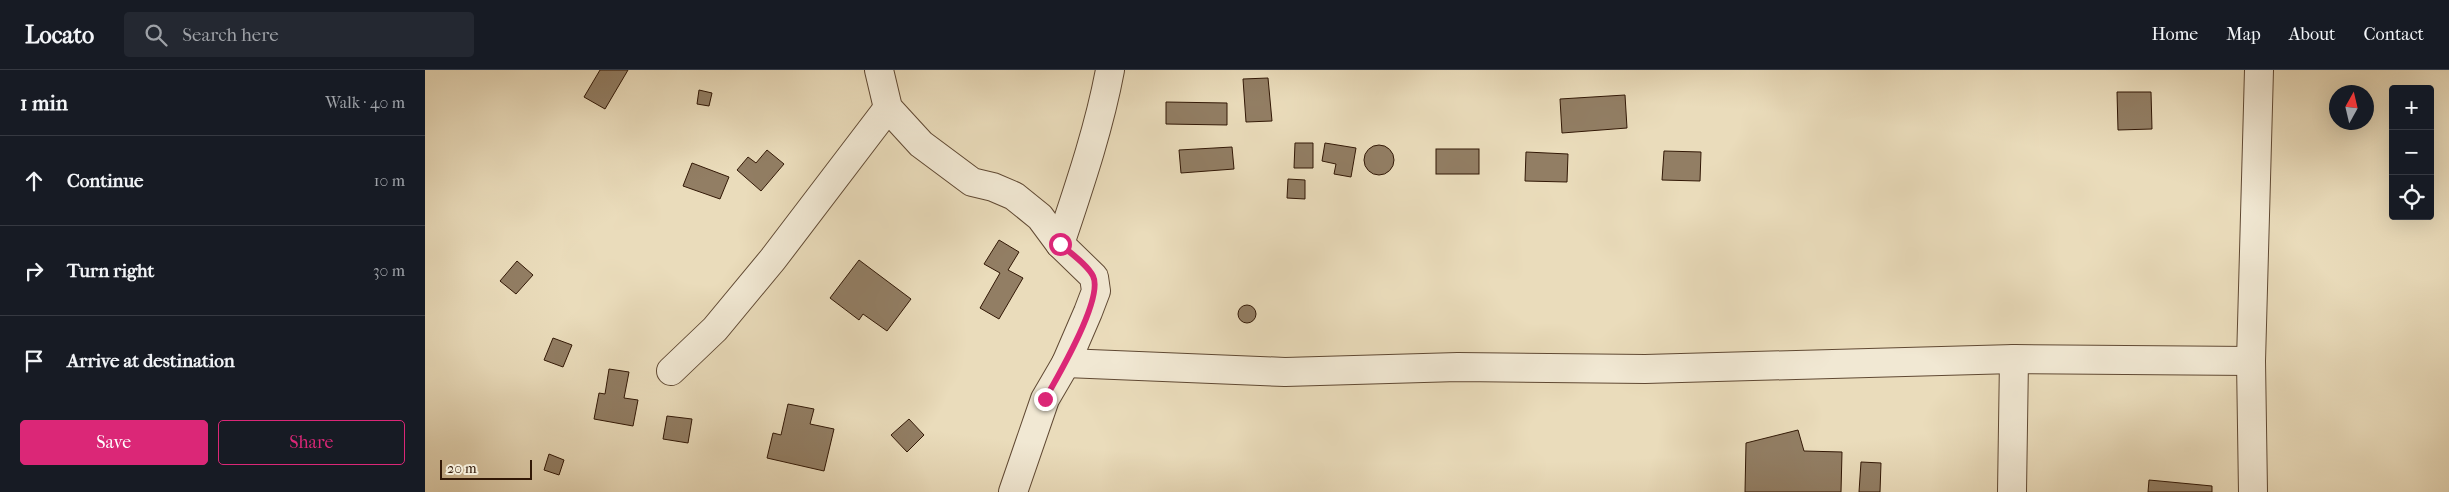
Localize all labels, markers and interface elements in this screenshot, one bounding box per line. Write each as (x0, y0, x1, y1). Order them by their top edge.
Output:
search box (124, 12, 474, 57)
text: Locato (25, 21, 94, 49)
icon: search (142, 21, 170, 49)
text: Search here (182, 24, 279, 46)
text: Home (2151, 24, 2198, 45)
text: Map (2226, 24, 2261, 45)
text: About (2289, 24, 2335, 45)
text: Contact (2363, 24, 2424, 45)
north arrow (2329, 85, 2374, 130)
map controls (2389, 85, 2434, 220)
button: + (2389, 85, 2434, 130)
text: 1 min (20, 91, 68, 115)
text: Walk · 40 m (325, 93, 405, 112)
button: − (2389, 130, 2434, 175)
icon: ahead (20, 167, 48, 195)
text: Continue (67, 170, 143, 192)
text: 10 m (374, 171, 405, 190)
button: locate (2389, 175, 2434, 220)
route start (1049, 233, 1072, 256)
icon: right (20, 257, 48, 285)
text: Turn right (67, 260, 154, 282)
text: 30 m (373, 261, 405, 280)
icon: arrive (20, 347, 48, 375)
text: Arrive at destination (67, 350, 235, 372)
route end (1034, 388, 1057, 411)
button: Save (20, 420, 208, 465)
button: Share (218, 420, 405, 465)
scale bar (440, 457, 533, 480)
text: 20 m (447, 460, 477, 477)

